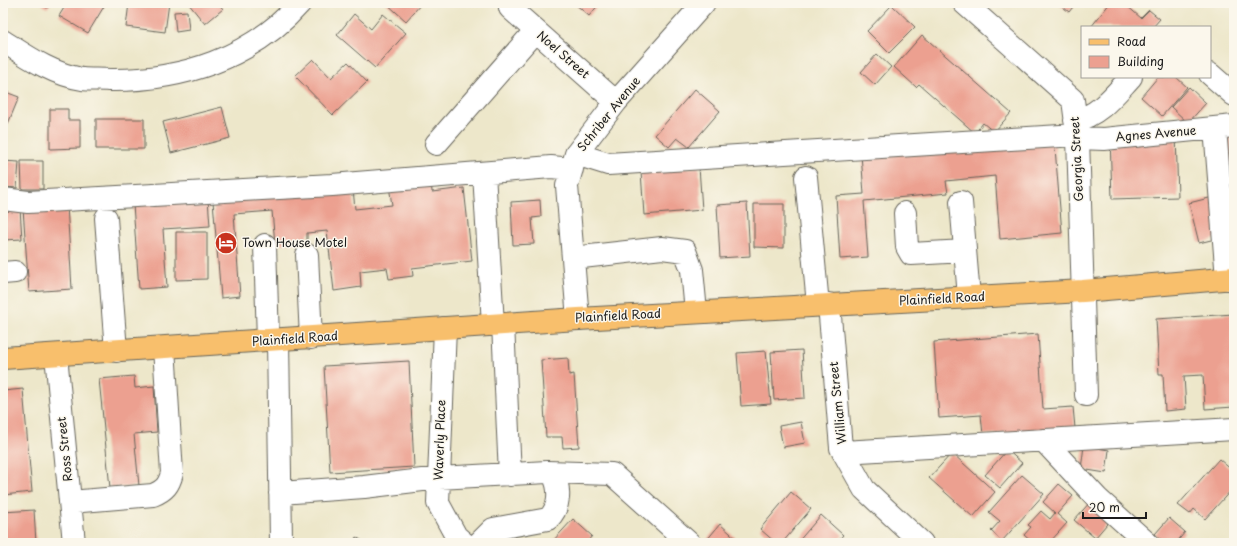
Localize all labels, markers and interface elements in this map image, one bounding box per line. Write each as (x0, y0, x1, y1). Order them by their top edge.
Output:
street label: Noel Street (533, 26, 594, 82)
legend (1081, 26, 1211, 78)
text: Road (1117, 32, 1146, 50)
text: Building (1117, 52, 1164, 70)
street label: Schriber Avenue (572, 72, 644, 155)
street label: Georgia Street (1065, 116, 1087, 202)
street label: Agnes Avenue (1115, 120, 1197, 145)
hotel icon: Town House Motel (213, 230, 239, 256)
place label: Town House Motel (242, 233, 347, 251)
street label: Plainfield Road (898, 287, 985, 309)
street label: Plainfield Road (574, 304, 661, 326)
street label: Plainfield Road (251, 326, 339, 350)
street label: William Street (824, 361, 850, 445)
street label: Waverly Place (429, 399, 449, 481)
street label: Ross Street (52, 416, 76, 482)
scale bar (1083, 494, 1146, 520)
text: 20 m (1089, 498, 1120, 516)

